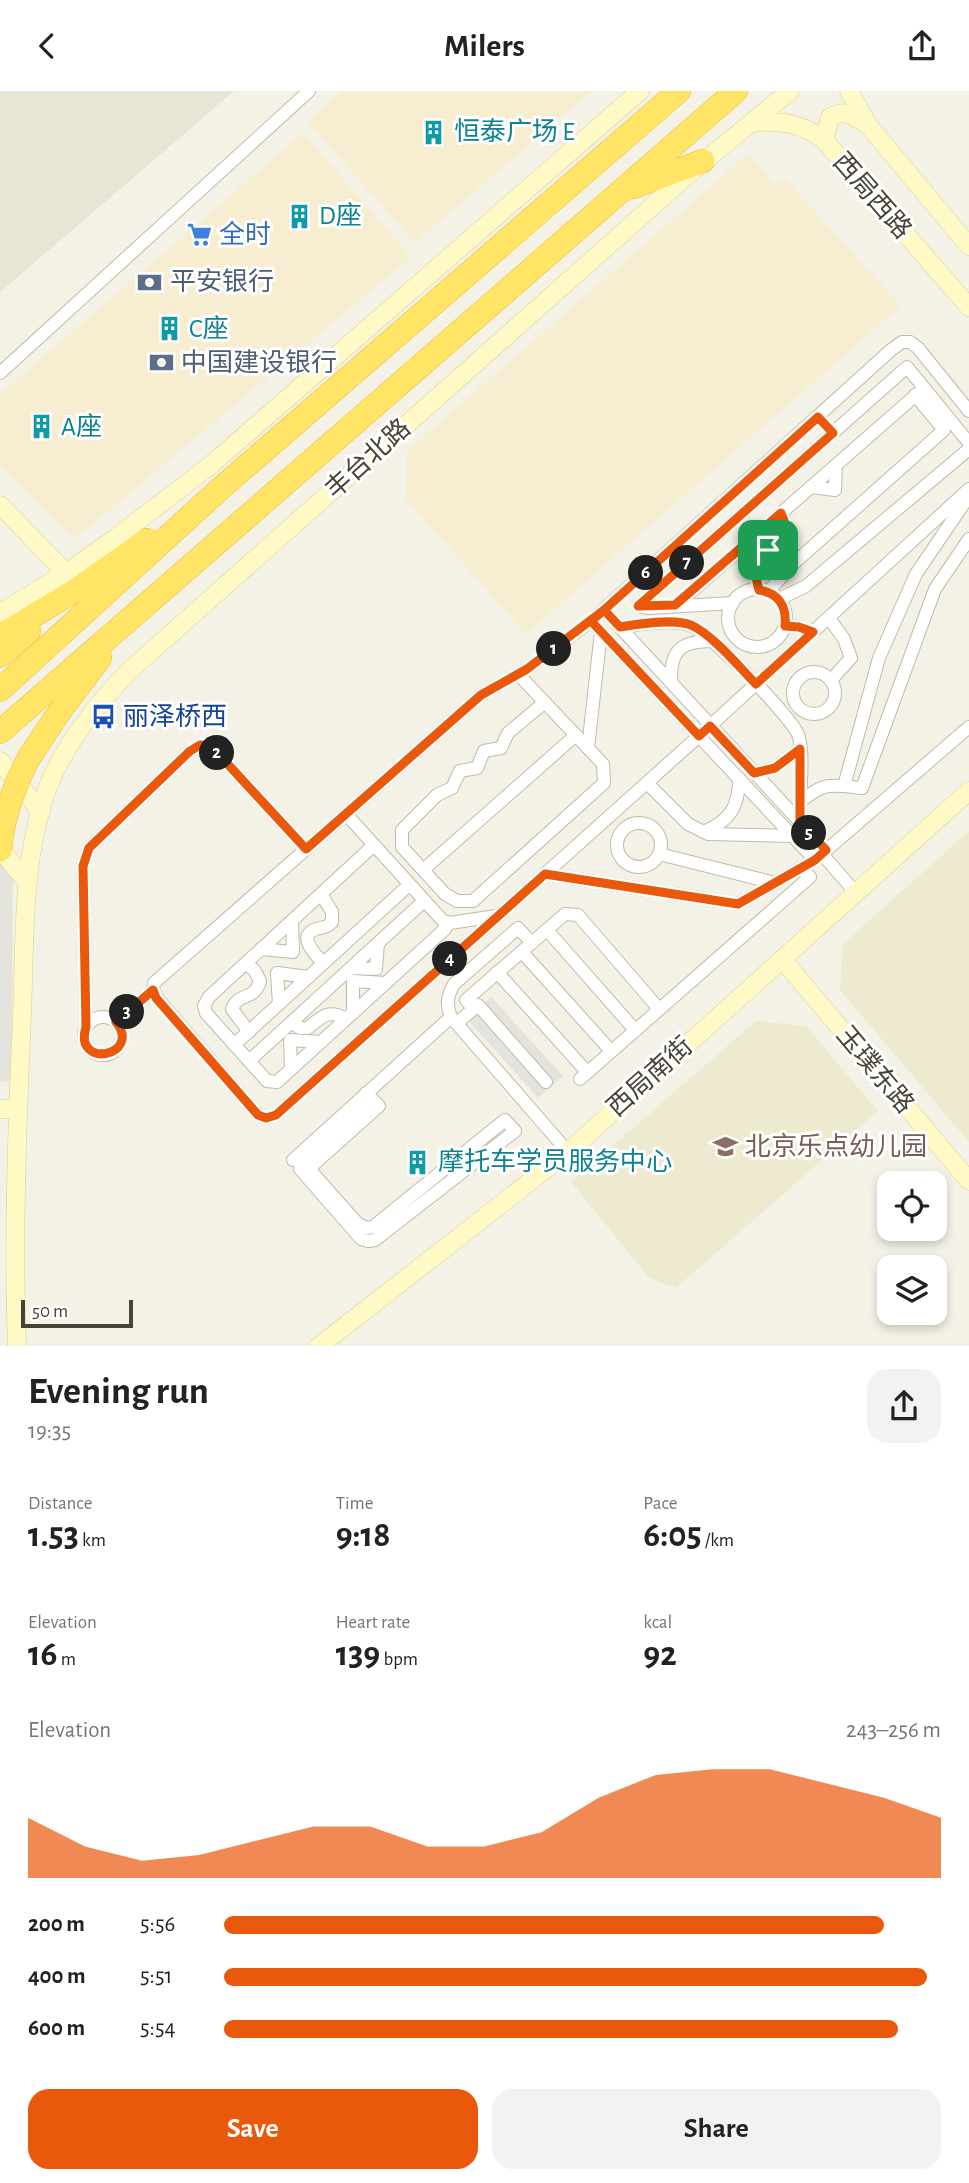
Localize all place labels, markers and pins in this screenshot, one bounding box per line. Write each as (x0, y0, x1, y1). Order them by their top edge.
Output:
building icon: 恒泰广场 E (420, 118, 448, 146)
place label: 恒泰广场 E (454, 118, 575, 145)
building icon: D座 (285, 202, 313, 230)
place label: D座 (319, 202, 362, 229)
place label: 全时 (219, 220, 271, 248)
supermarket icon: 全时 (185, 221, 213, 249)
bank icon: 平安银行 (136, 268, 164, 296)
place label: 平安银行 (170, 268, 274, 295)
building icon: C座 (155, 315, 183, 343)
place label: C座 (189, 315, 229, 342)
bank icon: 中国建设银行 (147, 349, 175, 377)
place label: 中国建设银行 (181, 349, 337, 376)
building icon: A座 (27, 413, 55, 441)
place label: A座 (61, 413, 102, 440)
pin (738, 520, 798, 580)
pin: 7 (670, 545, 704, 581)
pin: 6 (628, 555, 664, 591)
pin: 1 (536, 631, 572, 667)
bus stop icon: 丽泽桥西 (89, 703, 117, 731)
place label: 丽泽桥西 (123, 703, 227, 730)
pin: 2 (200, 735, 234, 771)
pin: 5 (792, 815, 826, 851)
pin: 4 (433, 941, 468, 977)
pin: 3 (110, 995, 144, 1030)
place label: 北京乐点幼儿园 (745, 1132, 927, 1160)
school or university icon: 北京乐点幼儿园 (711, 1133, 739, 1161)
place label: 摩托车学员服务中心 (438, 1147, 672, 1175)
building icon: 摩托车学员服务中心 (404, 1148, 432, 1176)

